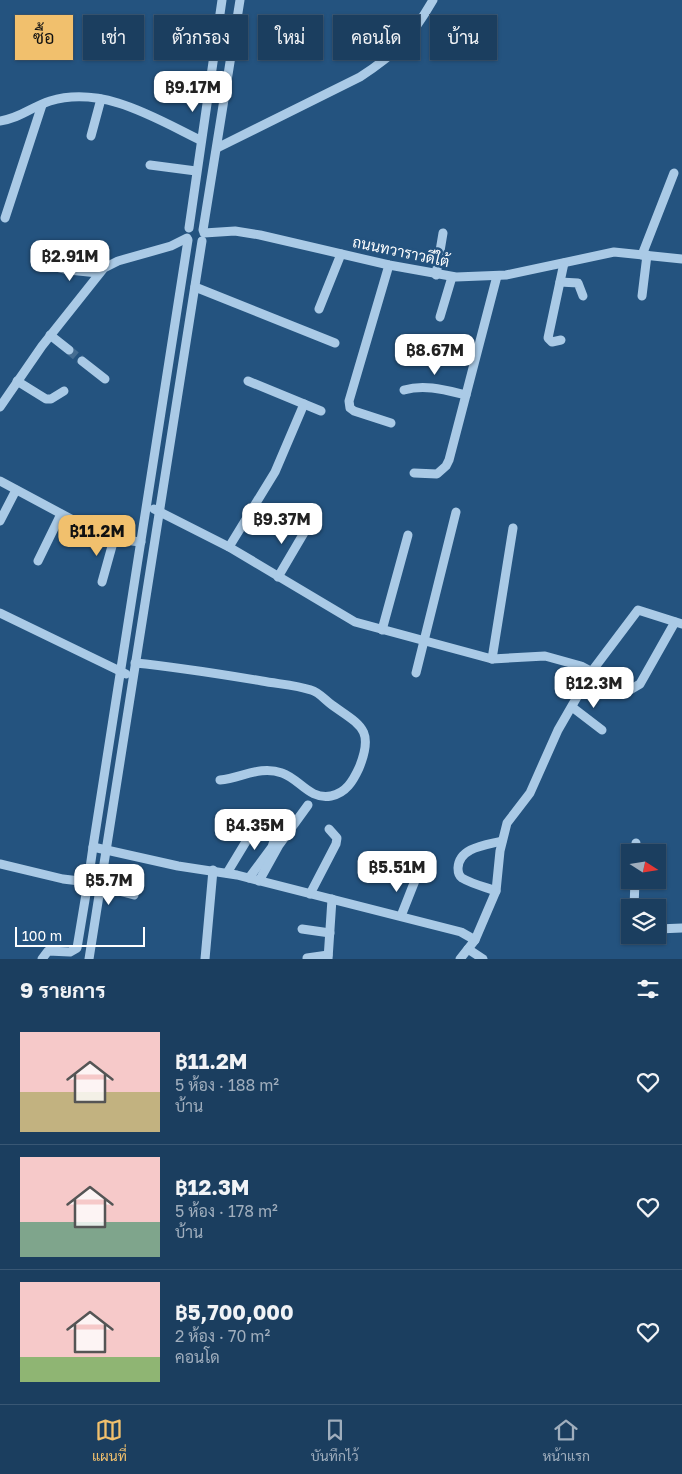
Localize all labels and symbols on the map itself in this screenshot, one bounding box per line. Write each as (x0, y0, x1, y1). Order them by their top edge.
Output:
pin: ฿9.17M (152, 70, 234, 113)
street label: ถนนทวาราวดีใต้ (351, 232, 452, 270)
pin: ฿2.91M (29, 240, 111, 282)
pin: ฿8.67M (394, 334, 476, 376)
pin: ฿9.37M (241, 502, 323, 545)
pin: ฿11.2M (56, 514, 138, 557)
pin: ฿12.3M (553, 666, 635, 709)
pin: ฿4.35M (214, 808, 296, 851)
north arrow (621, 844, 666, 889)
pin: ฿5.51M (356, 850, 438, 893)
pin: ฿5.7M (74, 864, 144, 906)
scale bar (15, 924, 145, 947)

